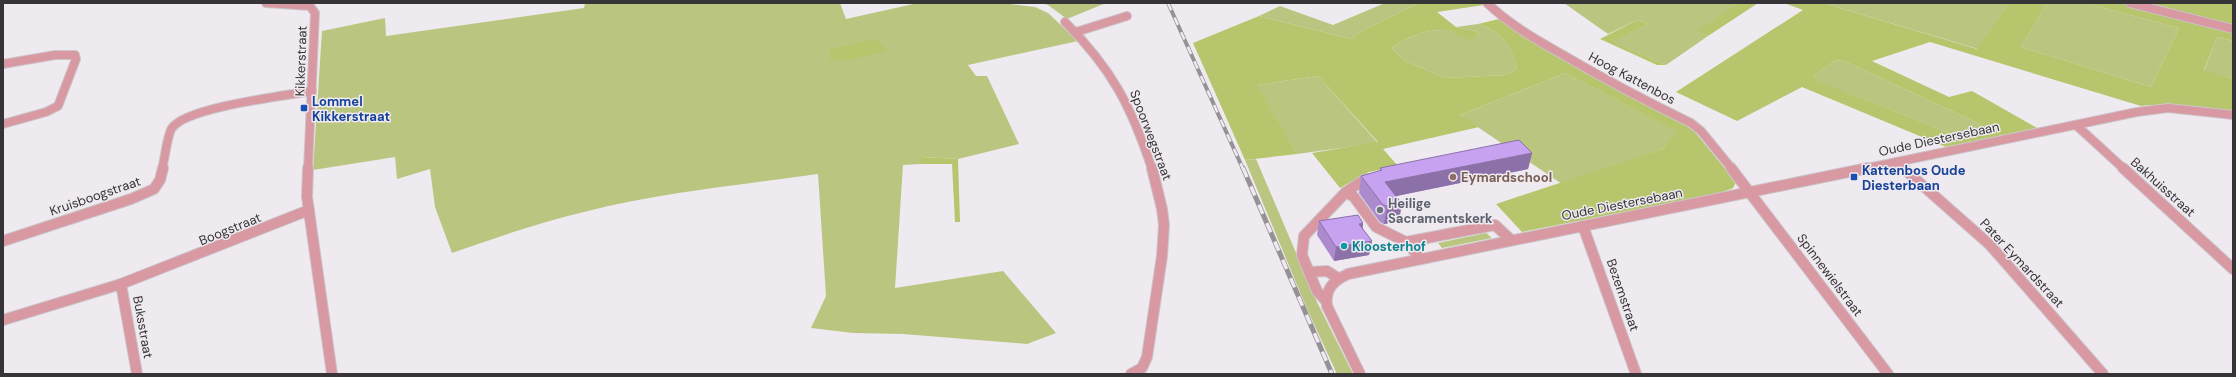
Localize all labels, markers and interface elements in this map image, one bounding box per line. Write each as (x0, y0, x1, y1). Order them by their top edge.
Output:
street label: Kikkerstraat (291, 25, 311, 97)
street label: Hoog Kattenbos (1586, 48, 1678, 108)
street label: Spoorwegstraat (1126, 87, 1176, 183)
place label: Lommel Kikkerstraat (312, 93, 390, 125)
marker: Lommel Kikkerstraat (299, 103, 309, 113)
street label: Oude Diestersebaan (1877, 118, 2001, 160)
street label: Bakhuisstraat (2127, 153, 2199, 221)
place label: Kattenbos Oude Diesterbaan (1862, 162, 1966, 194)
place label: Eymardschool (1461, 169, 1552, 186)
street label: Kruisboogstraat (47, 172, 143, 220)
marker: Eymardschool (1448, 172, 1458, 182)
marker: Kattenbos Oude Diesterbaan (1849, 172, 1859, 182)
street label: Oude Diestersebaan (1560, 184, 1684, 224)
place label: Heilige Sacramentskerk (1388, 195, 1493, 227)
marker: Heilige Sacramentskerk (1375, 205, 1385, 215)
street label: Boogstraat (196, 209, 264, 249)
street label: Pater Eymardstraat (1976, 215, 2068, 311)
street label: Spinnewielstraat (1793, 230, 1867, 320)
place label: Kloosterhof (1352, 238, 1426, 255)
marker: Kloosterhof (1339, 241, 1349, 251)
street label: Bezemstraat (1603, 257, 1643, 333)
street label: Buksstraat (129, 294, 157, 360)

